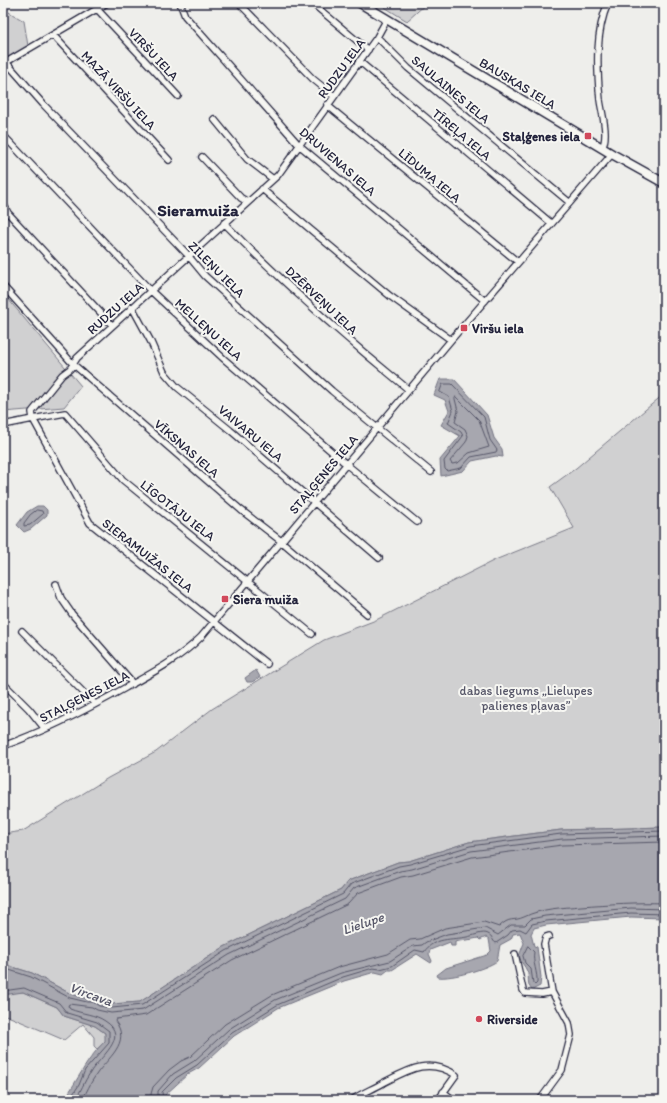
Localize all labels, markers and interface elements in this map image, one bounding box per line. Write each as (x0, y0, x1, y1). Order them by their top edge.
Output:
street label: VIRŠU IELA (126, 25, 182, 84)
street label: RUDZU IELA (315, 35, 369, 101)
street label: MAZĀ VIRŠU IELA (78, 48, 159, 133)
street label: SAULAINES IELA (409, 52, 493, 127)
street label: BAUSKAS IELA (477, 55, 559, 112)
street label: TĪREĻA IELA (429, 105, 495, 164)
street label: DRUVIENAS IELA (296, 124, 379, 199)
place label: Staļģenes iela (503, 129, 580, 145)
marker: Staļģenes iela (583, 131, 593, 141)
street label: LĪDUMA IELA (396, 145, 464, 206)
district label: Sieramuiža (157, 200, 239, 220)
street label: ZILEŅU IELA (185, 238, 248, 301)
street label: DZĒRVEŅU IELA (282, 263, 361, 338)
street label: RUDZU IELA (84, 279, 147, 338)
street label: MELLEŅU IELA (172, 295, 246, 364)
place label: Viršu iela (472, 321, 524, 336)
marker: Viršu iela (459, 323, 469, 333)
street label: VAIVARU IELA (215, 402, 287, 465)
street label: VĪKSNAS IELA (151, 416, 223, 481)
street label: STAĻĢENES IELA (286, 431, 361, 517)
street label: LĪGOTĀJU IELA (138, 477, 218, 545)
street label: SIERAMUIŽAS IELA (99, 515, 197, 596)
place label: Siera muiža (233, 592, 299, 607)
marker: Siera muiža (220, 594, 230, 604)
street label: STAĻĢENES IELA (37, 667, 132, 726)
park label: dabas liegums „Lielupes palienes pļavas” (460, 683, 593, 713)
water label: Lielupe (340, 908, 387, 938)
water label: Vircava (67, 979, 115, 1010)
place label: Riverside (487, 1012, 538, 1027)
marker: Riverside (474, 1014, 484, 1024)

